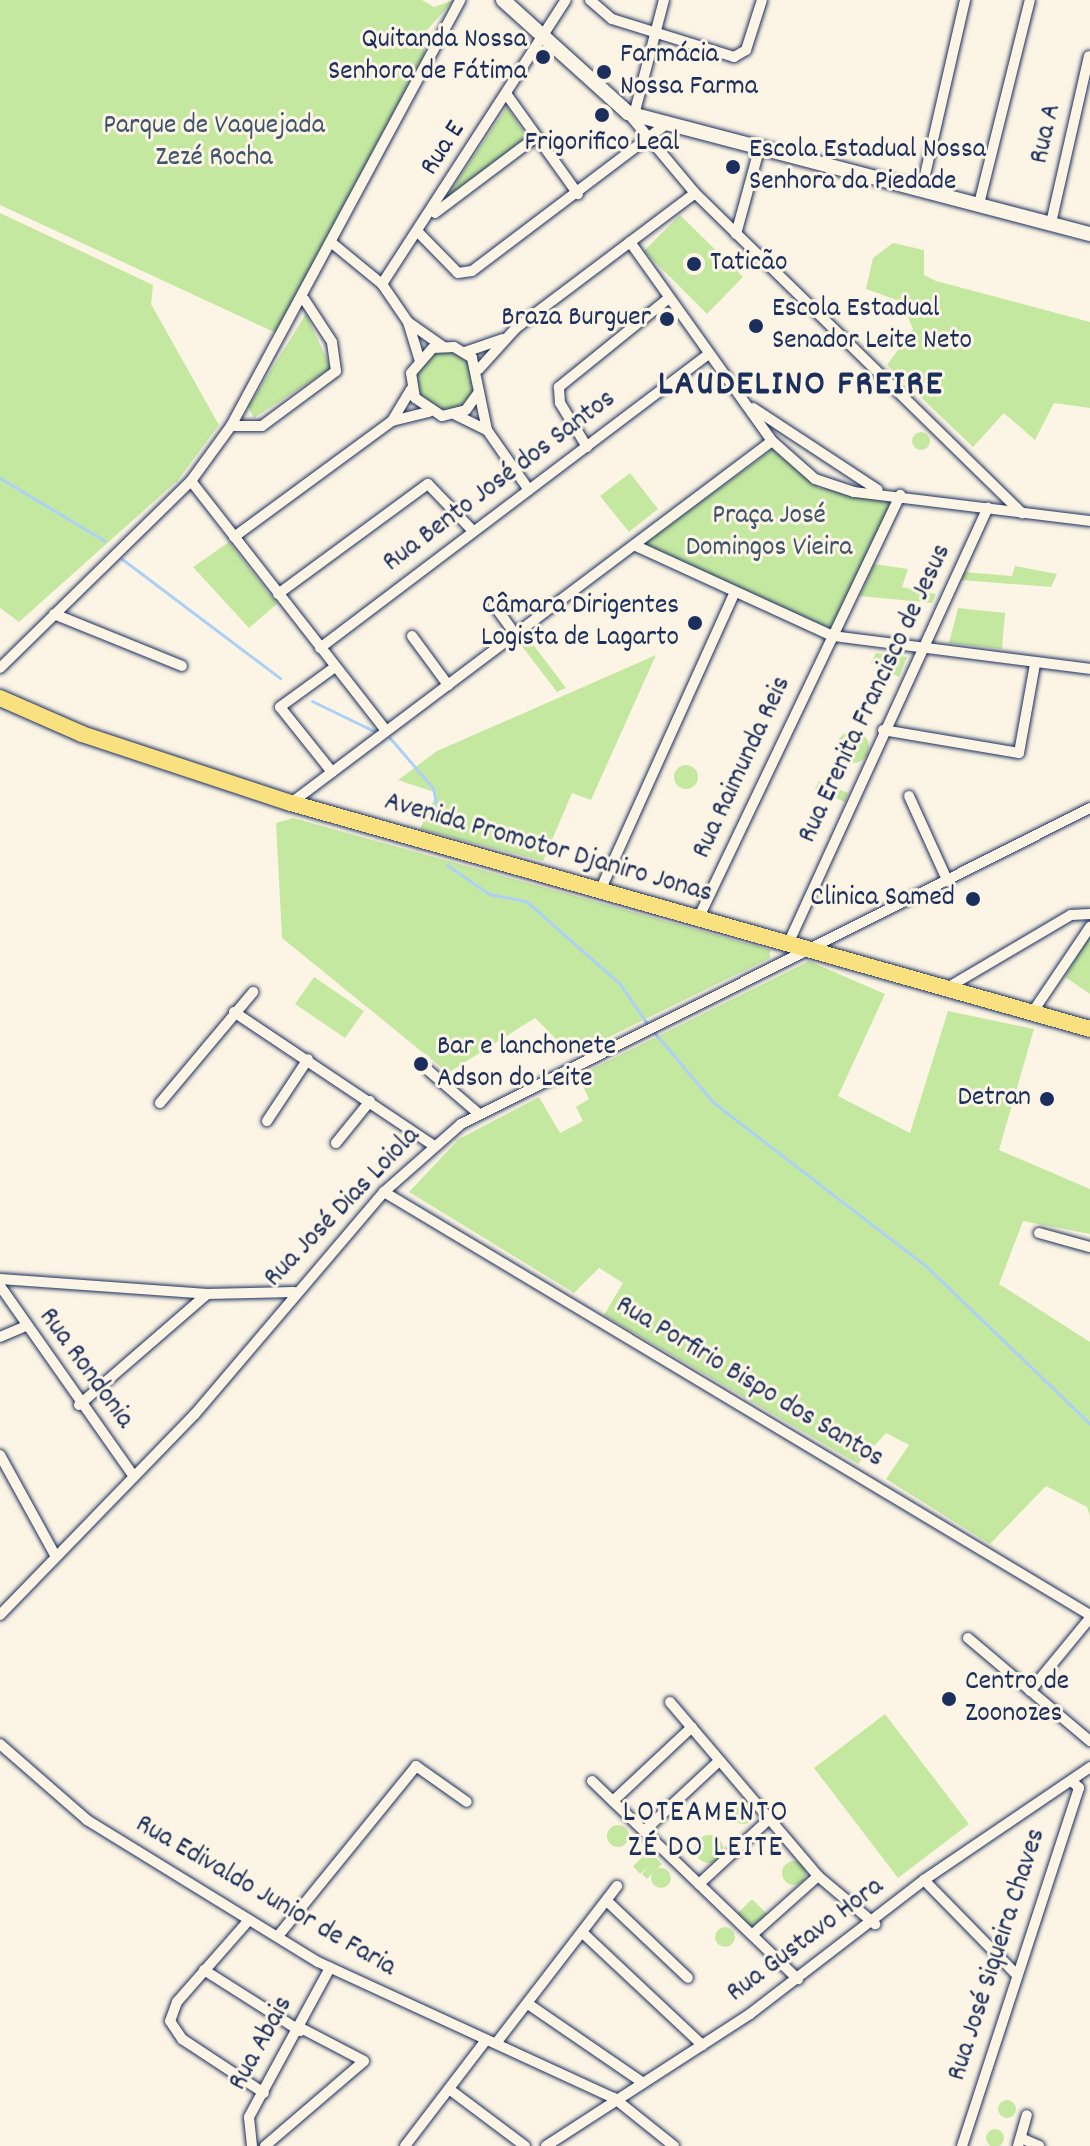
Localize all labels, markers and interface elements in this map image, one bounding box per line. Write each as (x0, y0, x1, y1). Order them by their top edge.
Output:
place label: Quitanda Nossa Senhora de Fátima (328, 24, 527, 90)
place label: Farmácia Nossa Farma (620, 39, 758, 105)
marker: Quitanda Nossa Senhora de Fátima (534, 48, 552, 66)
marker: Farmácia Nossa Farma (595, 63, 613, 81)
street label: Rua A (1024, 101, 1070, 167)
marker: Frigorifico Leal (593, 106, 611, 124)
park label: Parque de Vaquejada Zezé Rocha (103, 110, 325, 176)
street label: Rua E (414, 116, 474, 182)
place label: Frigorifico Leal (525, 127, 679, 161)
place label: Escola Estadual Nossa Senhora da Piedade (749, 134, 986, 200)
marker: Escola Estadual Nossa Senhora da Piedade (724, 158, 742, 176)
place label: Taticão (710, 247, 787, 281)
marker: Taticão (685, 255, 703, 273)
place label: Escola Estadual Senador Leite Neto (772, 293, 972, 359)
place label: Braza Burguer (501, 302, 651, 336)
marker: Braza Burguer (658, 310, 676, 328)
marker: Escola Estadual Senador Leite Neto (747, 317, 765, 335)
district label: LAUDELINO FREIRE (658, 365, 944, 409)
street label: Rua Bento José dos Santos (377, 384, 623, 580)
park label: Praça José Domingos Vieira (686, 500, 852, 566)
street label: Rua Erenita Francisco de Jesus (792, 539, 960, 849)
place label: Câmara Dirigentes Logista de Lagarto (481, 590, 679, 656)
marker: Câmara Dirigentes Logista de Lagarto (686, 614, 704, 632)
street label: Rua Raimunda Reis (686, 672, 800, 864)
street label: Avenida Promotor Djaniro Jonas (380, 786, 716, 912)
place label: Clinica Samed (810, 882, 955, 916)
marker: Clinica Samed (962, 888, 984, 910)
place label: Bar e lanchonete Adson do Leite (437, 1031, 616, 1097)
marker: Bar e lanchonete Adson do Leite (412, 1055, 430, 1073)
place label: Detran (957, 1082, 1031, 1116)
marker: Detran (1038, 1090, 1056, 1108)
street label: Rua José Dias Loiola (258, 1121, 428, 1295)
street label: Rua Porfirio Bispo dos Santos (609, 1290, 889, 1476)
street label: Rua Rondonia (30, 1302, 140, 1436)
place label: Centro de Zoonozes (965, 1666, 1069, 1732)
marker: Centro de Zoonozes (940, 1690, 958, 1708)
district label: LOTEAMENTO ZÉ DO LEITE (623, 1797, 789, 1868)
street label: Rua Edivaldo Junior de Faria (129, 1809, 401, 1985)
street label: Rua José Siqueira Chaves (941, 1825, 1055, 2085)
street label: Rua Gustavo Hora (721, 1871, 891, 2011)
street label: Rua Abais (222, 1991, 302, 2097)

